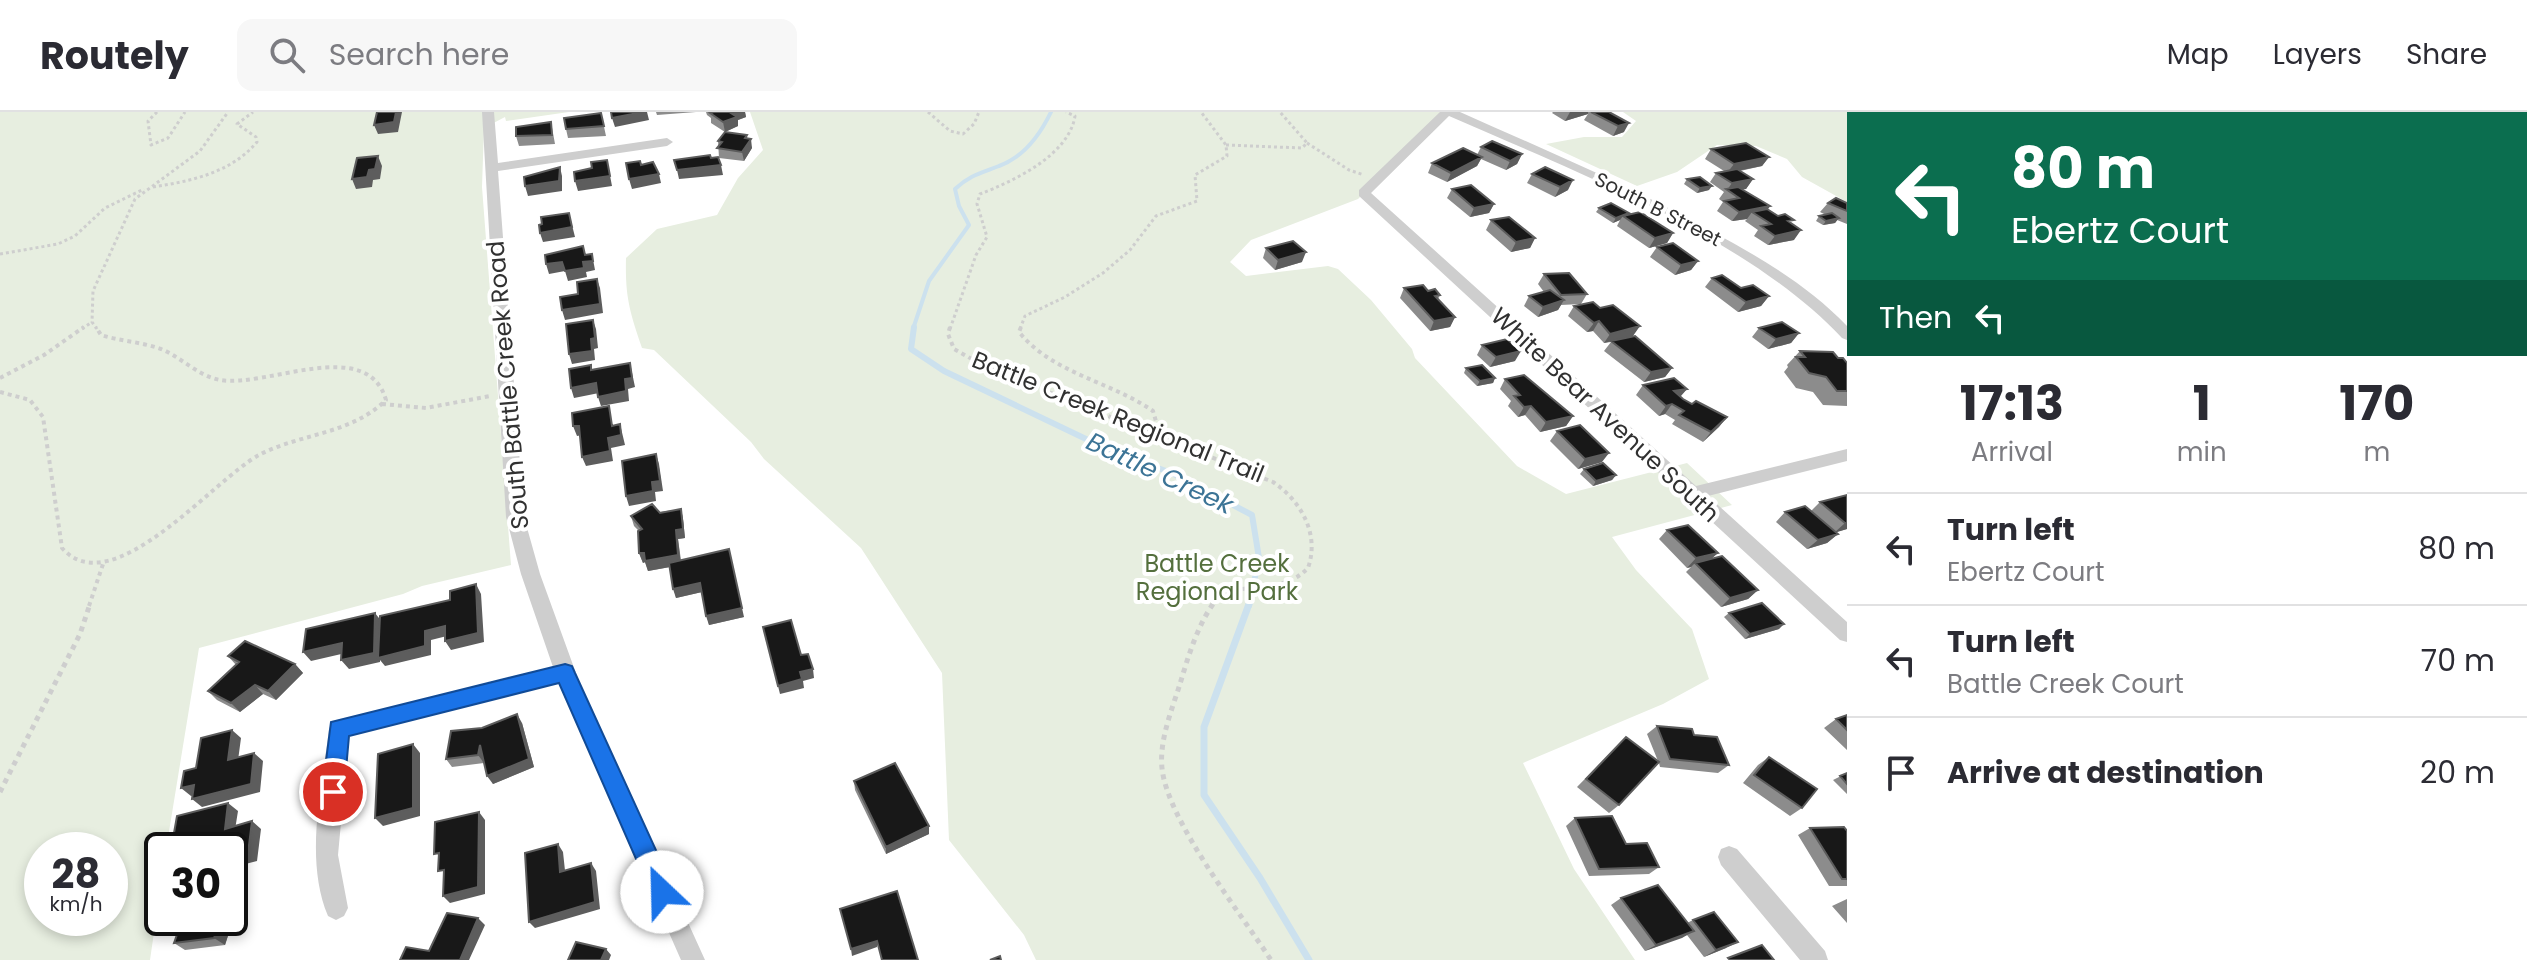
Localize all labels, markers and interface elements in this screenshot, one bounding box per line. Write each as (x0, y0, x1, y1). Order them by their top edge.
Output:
search box (237, 19, 797, 91)
text: Routely (40, 29, 189, 82)
icon: search (265, 33, 309, 77)
text: Search here (329, 33, 509, 76)
text: Map (2167, 35, 2229, 74)
text: Layers (2273, 35, 2362, 74)
text: Share (2406, 35, 2487, 74)
text: 80 m (2011, 129, 2155, 208)
icon: left (1879, 144, 1983, 248)
street label: South B Street (1590, 165, 1726, 253)
text: Ebertz Court (2011, 205, 2229, 256)
street label: South Battle Creek Road (478, 239, 537, 531)
text: Then (1879, 296, 1952, 339)
icon: left (1968, 296, 2012, 340)
street label: White Bear Avenue South (1484, 300, 1727, 529)
street label: Battle Creek Regional Trail (968, 345, 1268, 489)
text: 17:13 (1960, 370, 2064, 437)
text: 1 (2193, 370, 2211, 437)
text: 170 (2339, 370, 2414, 437)
water label: Battle Creek (1082, 425, 1238, 521)
text: Arrival (1971, 434, 2053, 470)
text: min (2177, 434, 2227, 470)
text: m (2363, 434, 2390, 470)
text: Turn left (1947, 508, 2075, 551)
icon: left (1879, 527, 1923, 571)
text: 80 m (2418, 527, 2495, 570)
park label: Battle Creek Regional Park (1136, 547, 1299, 608)
text: Ebertz Court (1947, 554, 2104, 590)
text: Turn left (1947, 620, 2075, 663)
icon: left (1879, 639, 1923, 683)
text: 70 m (2421, 639, 2495, 682)
text: Battle Creek Court (1947, 666, 2184, 702)
icon: arrive (1879, 751, 1923, 795)
text: Arrive at destination (1947, 751, 2264, 794)
text: 20 m (2420, 751, 2495, 794)
pin (299, 758, 367, 826)
icon: arrive (311, 770, 355, 814)
speed limit sign: 30 (144, 832, 248, 936)
text: 28 (52, 846, 100, 902)
position arrow (620, 850, 704, 934)
text: km/h (49, 890, 103, 918)

